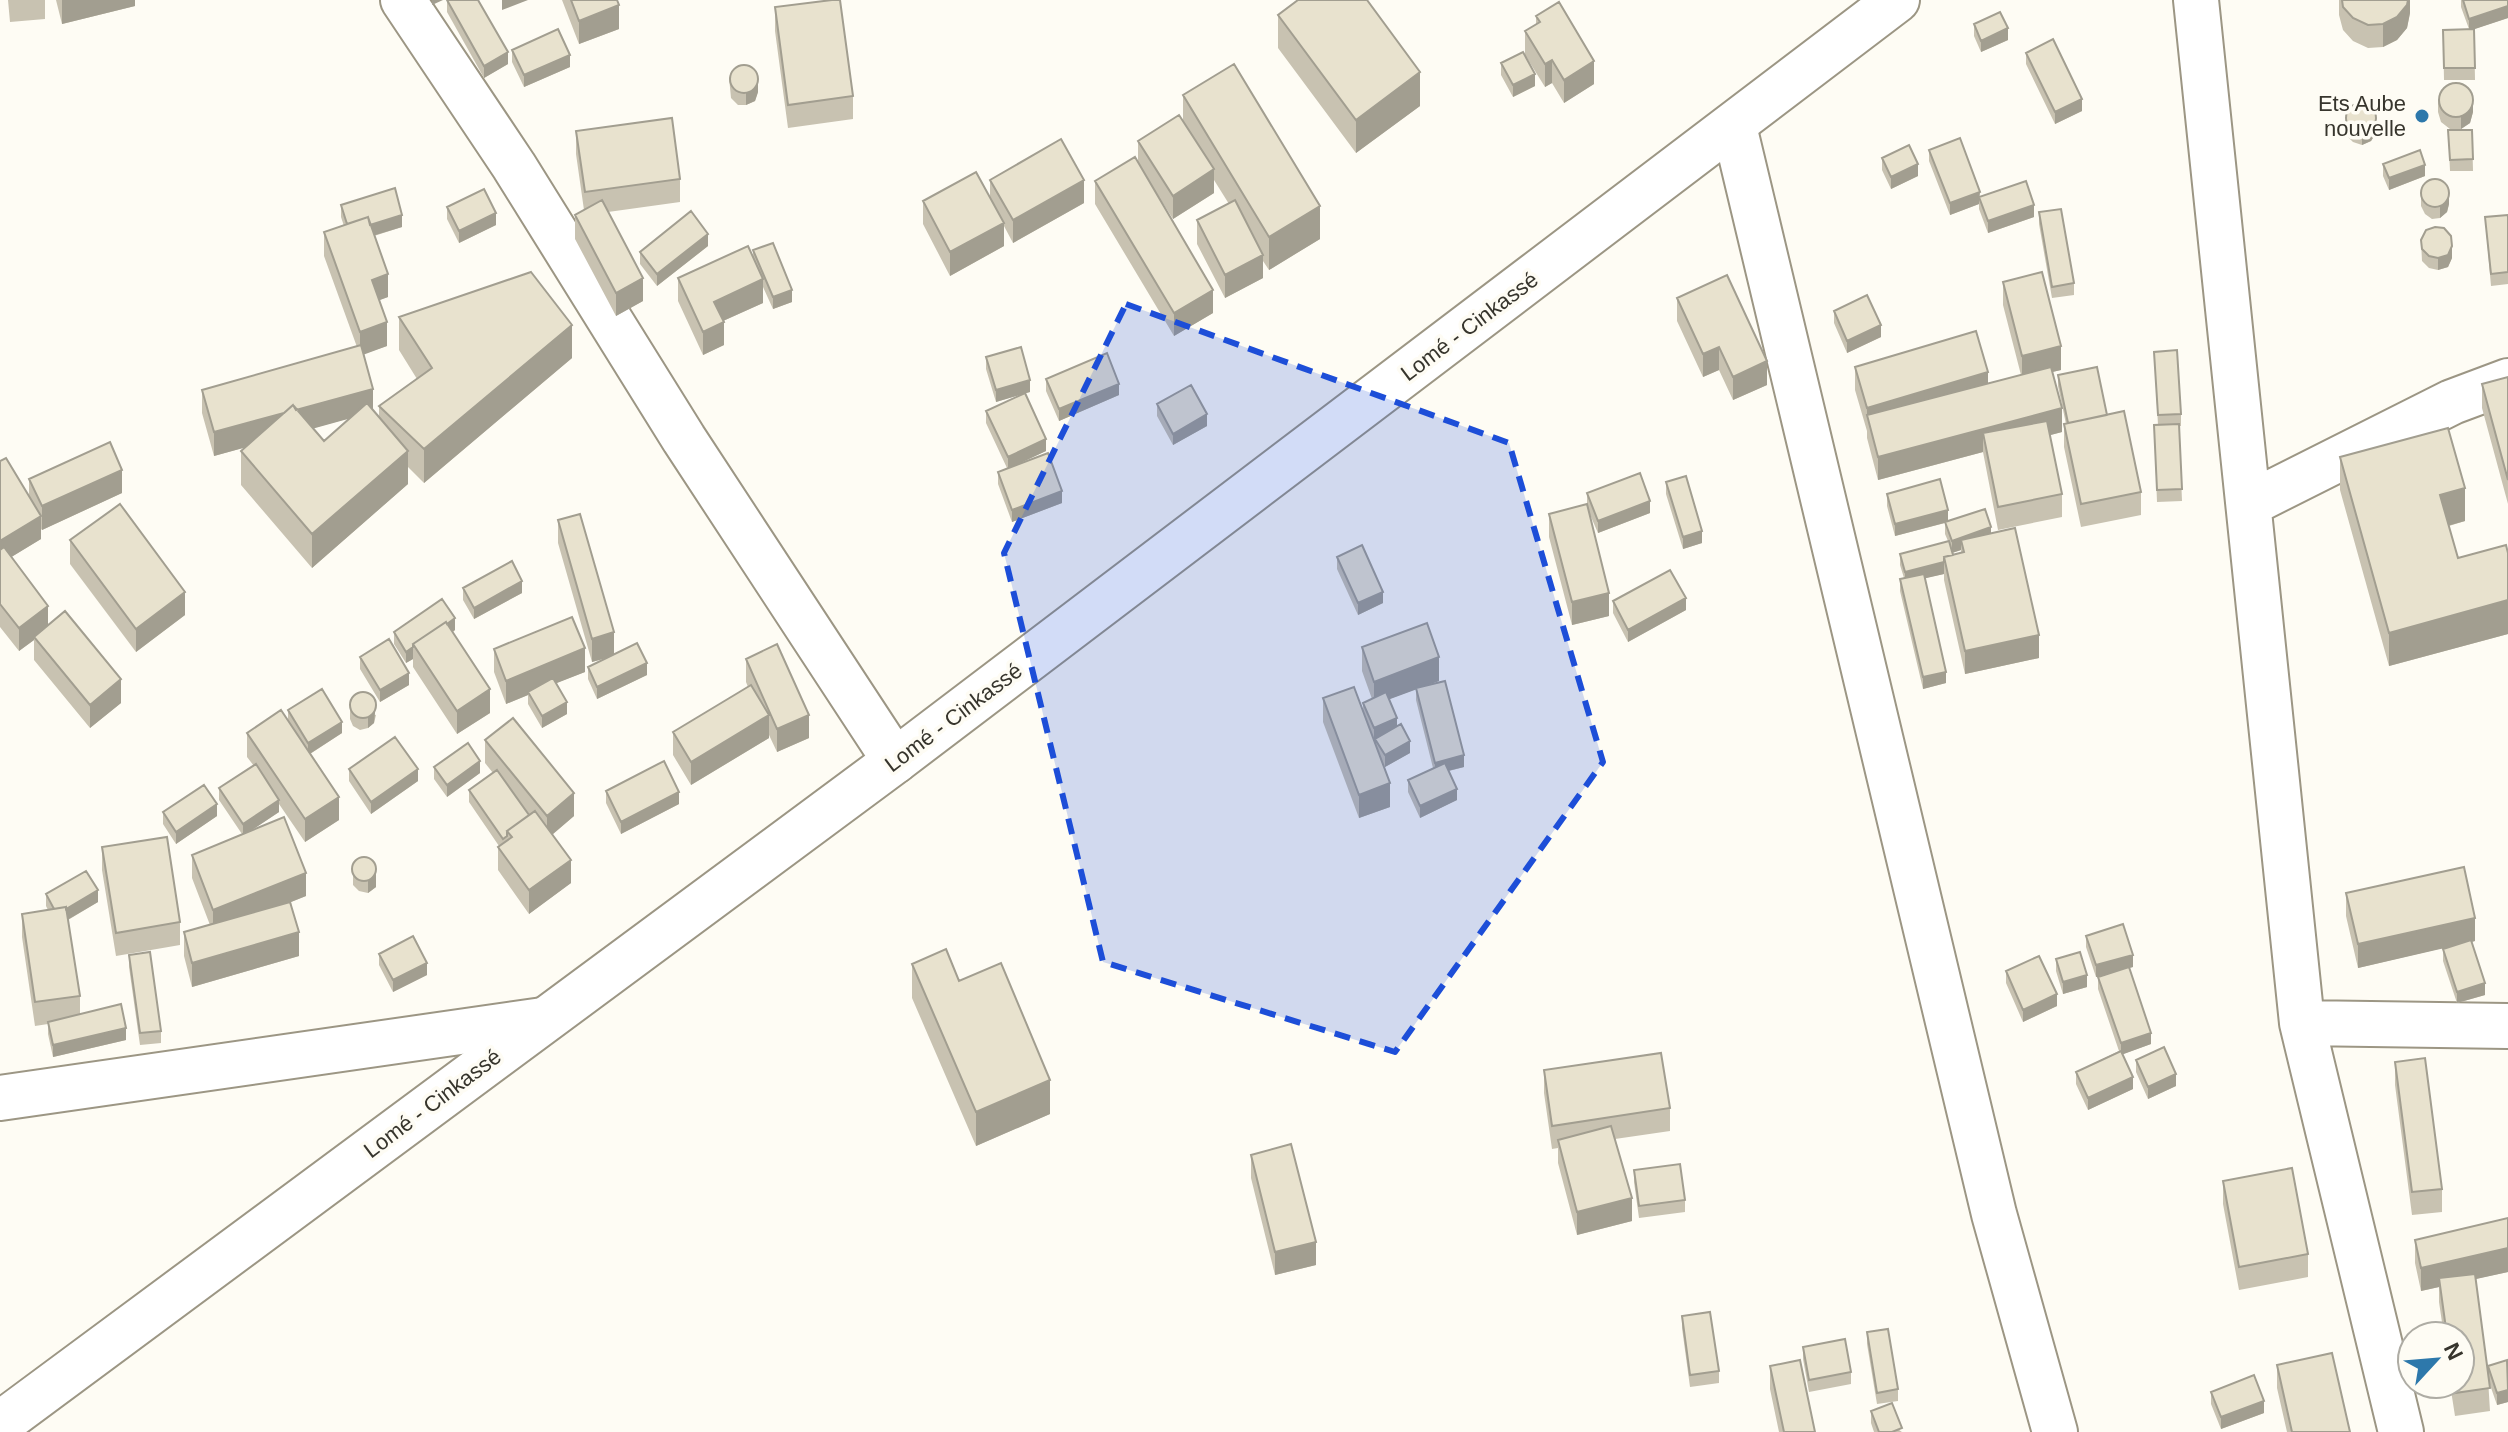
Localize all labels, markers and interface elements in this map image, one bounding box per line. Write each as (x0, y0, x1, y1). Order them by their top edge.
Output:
place label: Ets Aube nouvelle (2318, 91, 2406, 141)
marker: Ets Aube nouvelle (2413, 107, 2431, 125)
street label: Lomé - Cinkassé (1396, 267, 1543, 386)
street label: Lomé - Cinkassé (880, 658, 1027, 777)
street label: Lomé - Cinkassé (359, 1044, 506, 1163)
north arrow (2396, 1320, 2476, 1400)
text: N (2439, 1339, 2468, 1364)

